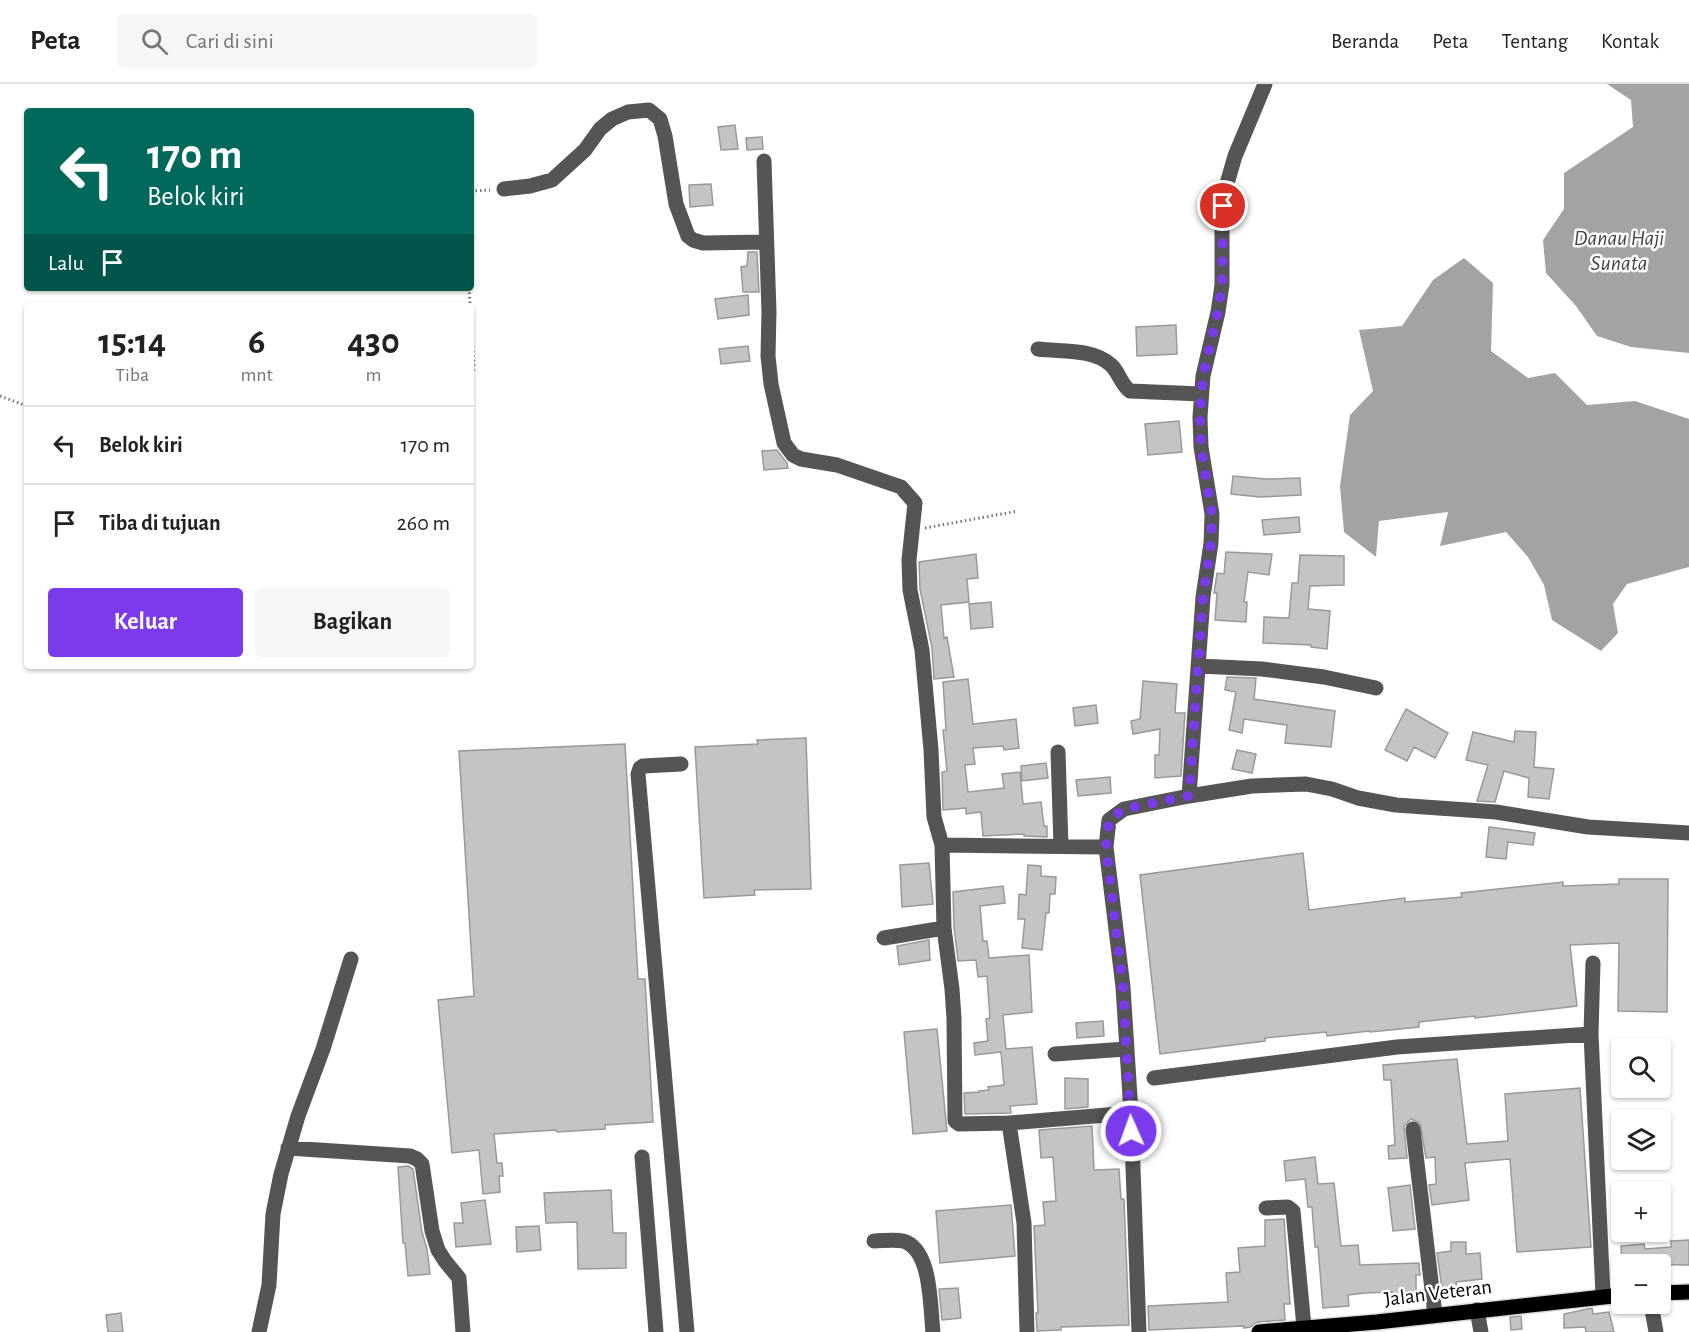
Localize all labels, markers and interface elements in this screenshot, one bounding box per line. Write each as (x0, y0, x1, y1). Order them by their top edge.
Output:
search box (117, 14, 537, 68)
icon: search (138, 25, 171, 58)
text: Peta (30, 27, 81, 55)
text: Cari di sini (186, 30, 274, 52)
text: Beranda (1331, 31, 1399, 52)
text: Peta (1432, 31, 1468, 52)
text: Tentang (1501, 31, 1568, 52)
text: Kontak (1601, 31, 1659, 52)
icon: left (48, 132, 126, 210)
text: 170 m (147, 134, 242, 176)
pin (1197, 180, 1248, 231)
text: Belok kiri (147, 183, 244, 210)
icon: arrive (1206, 189, 1239, 222)
water label: Danau Haji Sunata (1574, 227, 1664, 274)
icon: arrive (96, 246, 129, 279)
text: Lalu (48, 252, 84, 274)
text: 15:14 (98, 324, 166, 360)
text: 6 (248, 324, 265, 360)
text: 430 (347, 324, 400, 360)
text: Tiba (115, 365, 149, 385)
text: mnt (240, 365, 273, 385)
text: m (365, 365, 381, 385)
icon: left (48, 429, 81, 462)
text: Belok kiri (99, 434, 183, 456)
text: 170 m (400, 434, 450, 456)
icon: arrive (48, 507, 81, 540)
text: Tiba di tujuan (99, 512, 221, 534)
text: 260 m (397, 512, 450, 534)
button: Keluar (48, 588, 243, 657)
button: Bagikan (255, 588, 450, 657)
map controls (1611, 1038, 1671, 1314)
button: search (1611, 1038, 1671, 1098)
position arrow (1099, 1099, 1163, 1163)
button: layers (1611, 1110, 1671, 1170)
button: + (1611, 1182, 1671, 1242)
button: − (1611, 1254, 1671, 1314)
street label: Jalan Veteran (1383, 1276, 1493, 1310)

